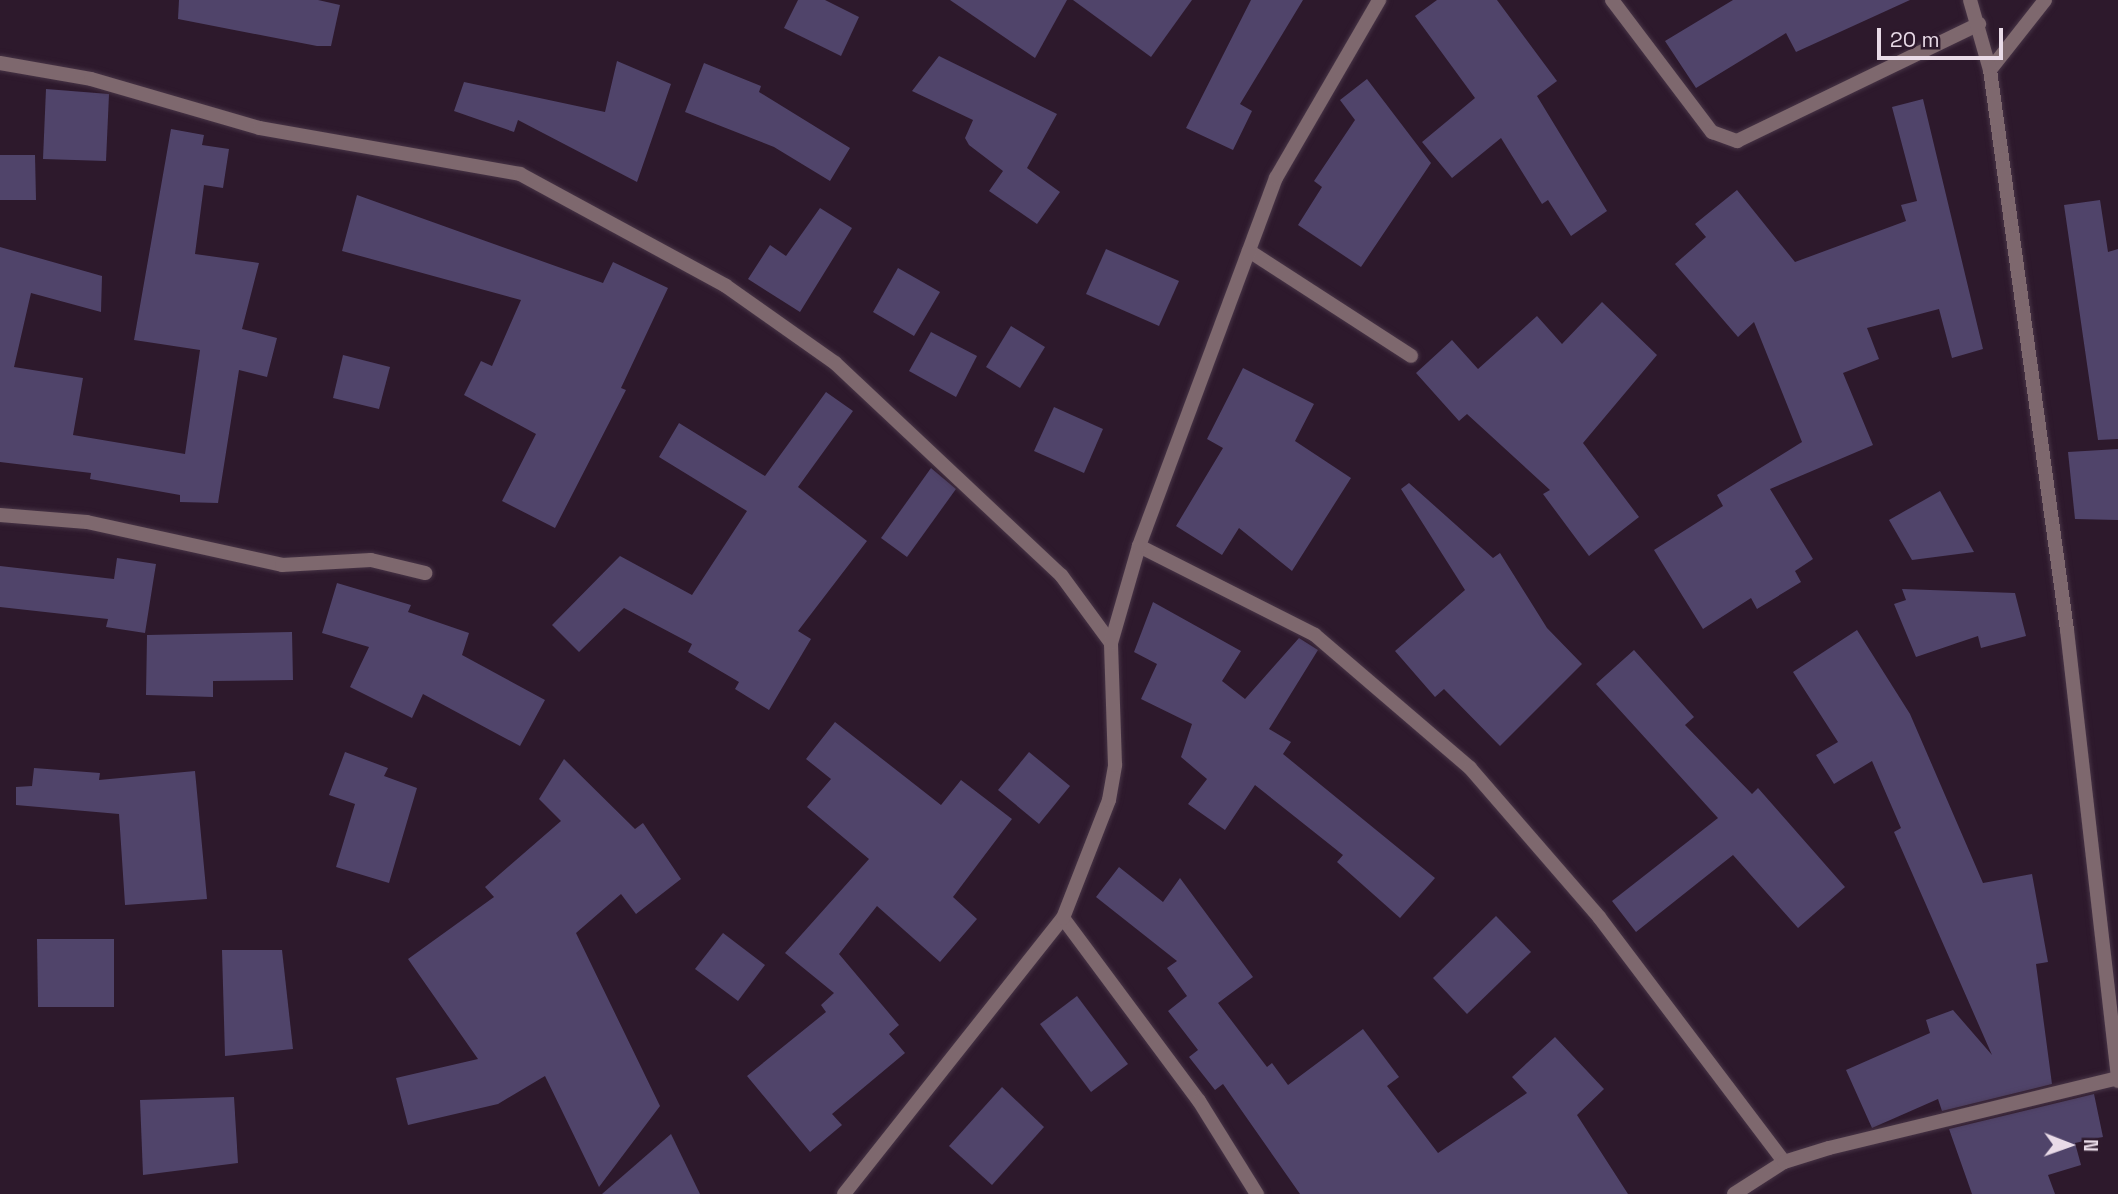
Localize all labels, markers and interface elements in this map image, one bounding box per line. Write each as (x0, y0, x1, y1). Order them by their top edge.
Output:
scale bar (1880, 14, 2006, 58)
text: 20 m (1890, 26, 1940, 53)
north arrow (2034, 1110, 2104, 1180)
text: N (2078, 1139, 2103, 1152)

